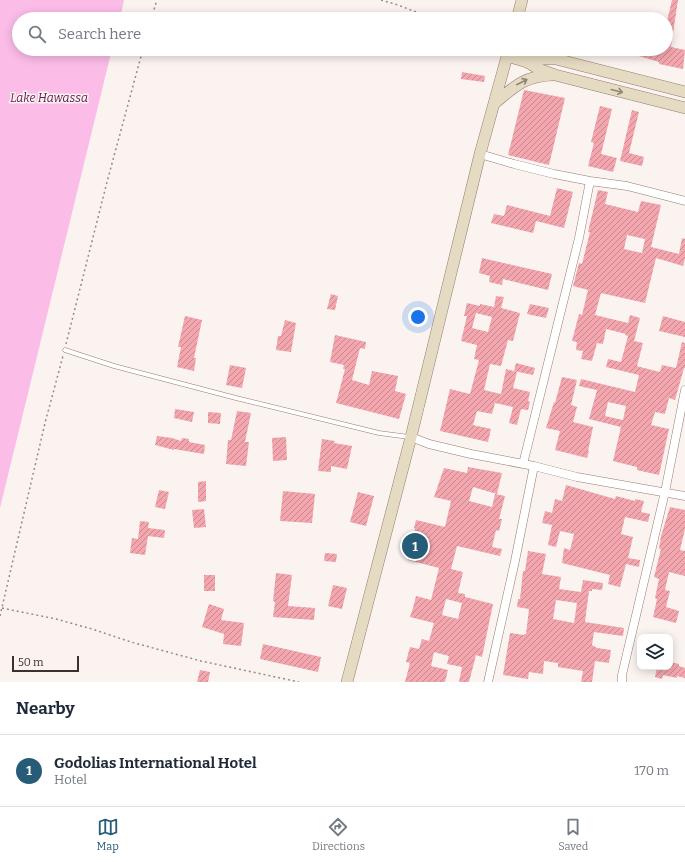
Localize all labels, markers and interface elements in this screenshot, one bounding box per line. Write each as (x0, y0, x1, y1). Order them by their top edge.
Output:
search box (12, 12, 673, 56)
icon: search (26, 23, 48, 45)
text: Search here (58, 25, 141, 43)
one-way arrow (516, 78, 528, 85)
one-way arrow (611, 87, 624, 95)
water label: Lake Hawassa (10, 91, 88, 105)
your location (408, 307, 428, 327)
pin: 1 (402, 531, 428, 561)
map controls (637, 634, 673, 670)
button: layers (637, 634, 673, 670)
scale bar (12, 654, 79, 673)
text: 50 m (18, 656, 44, 669)
text: Nearby (16, 698, 75, 719)
text: Godolias International Hotel (54, 754, 257, 772)
text: 1 (26, 763, 32, 778)
text: 170 m (634, 763, 669, 778)
text: Hotel (54, 772, 87, 787)
tab: Map (97, 816, 119, 853)
tab: Directions (312, 816, 365, 853)
tab: Saved (558, 816, 588, 853)

